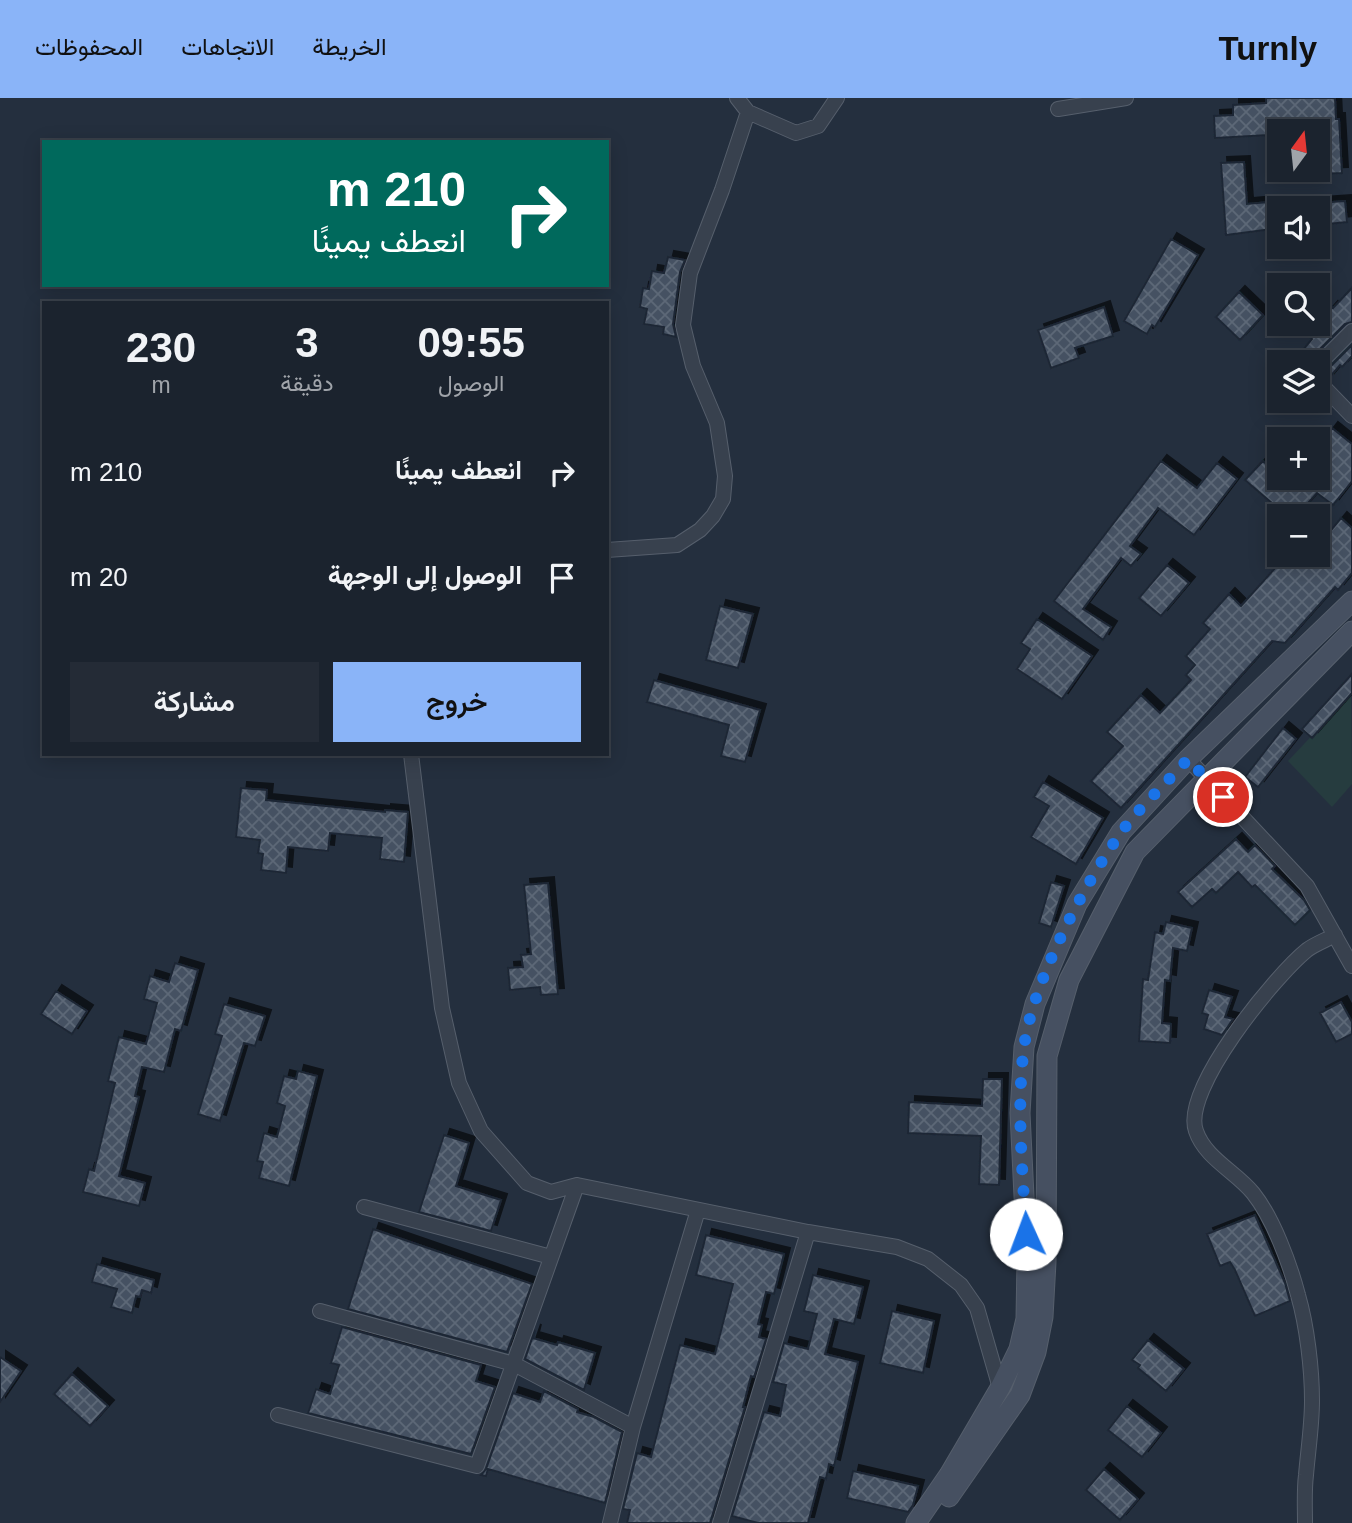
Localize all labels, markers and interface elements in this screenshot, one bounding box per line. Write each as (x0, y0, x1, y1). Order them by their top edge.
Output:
text: Turnly (1219, 30, 1317, 67)
text: المحفوظات (35, 33, 143, 60)
text: الاتجاهات (181, 33, 274, 60)
text: الخريطة (312, 33, 387, 60)
north arrow (1267, 119, 1330, 182)
map controls (1267, 119, 1330, 567)
text: 210 m (327, 162, 466, 216)
icon: right (490, 168, 581, 259)
button: sound (1267, 196, 1330, 259)
text: انعطف يمينًا (312, 223, 466, 259)
button: search (1267, 273, 1330, 336)
text: 3 (295, 319, 319, 366)
text: 09:55 (418, 319, 525, 366)
text: 230 (126, 324, 196, 371)
button: layers (1267, 350, 1330, 413)
text: دقيقة (280, 370, 333, 396)
text: الوصول (438, 370, 504, 396)
text: m (152, 372, 171, 398)
button: + (1267, 427, 1330, 490)
icon: right (543, 454, 581, 492)
text: انعطف يمينًا (395, 455, 522, 485)
text: 210 m (70, 457, 142, 487)
button: − (1267, 504, 1330, 567)
icon: arrive (543, 559, 581, 597)
text: الوصول إلى الوجهة (328, 560, 522, 590)
text: 20 m (70, 562, 128, 592)
button: مشاركة (70, 662, 319, 742)
button: خروج (333, 662, 581, 742)
pin (1193, 767, 1253, 827)
icon: arrive (1204, 778, 1242, 816)
position arrow (989, 1197, 1063, 1271)

